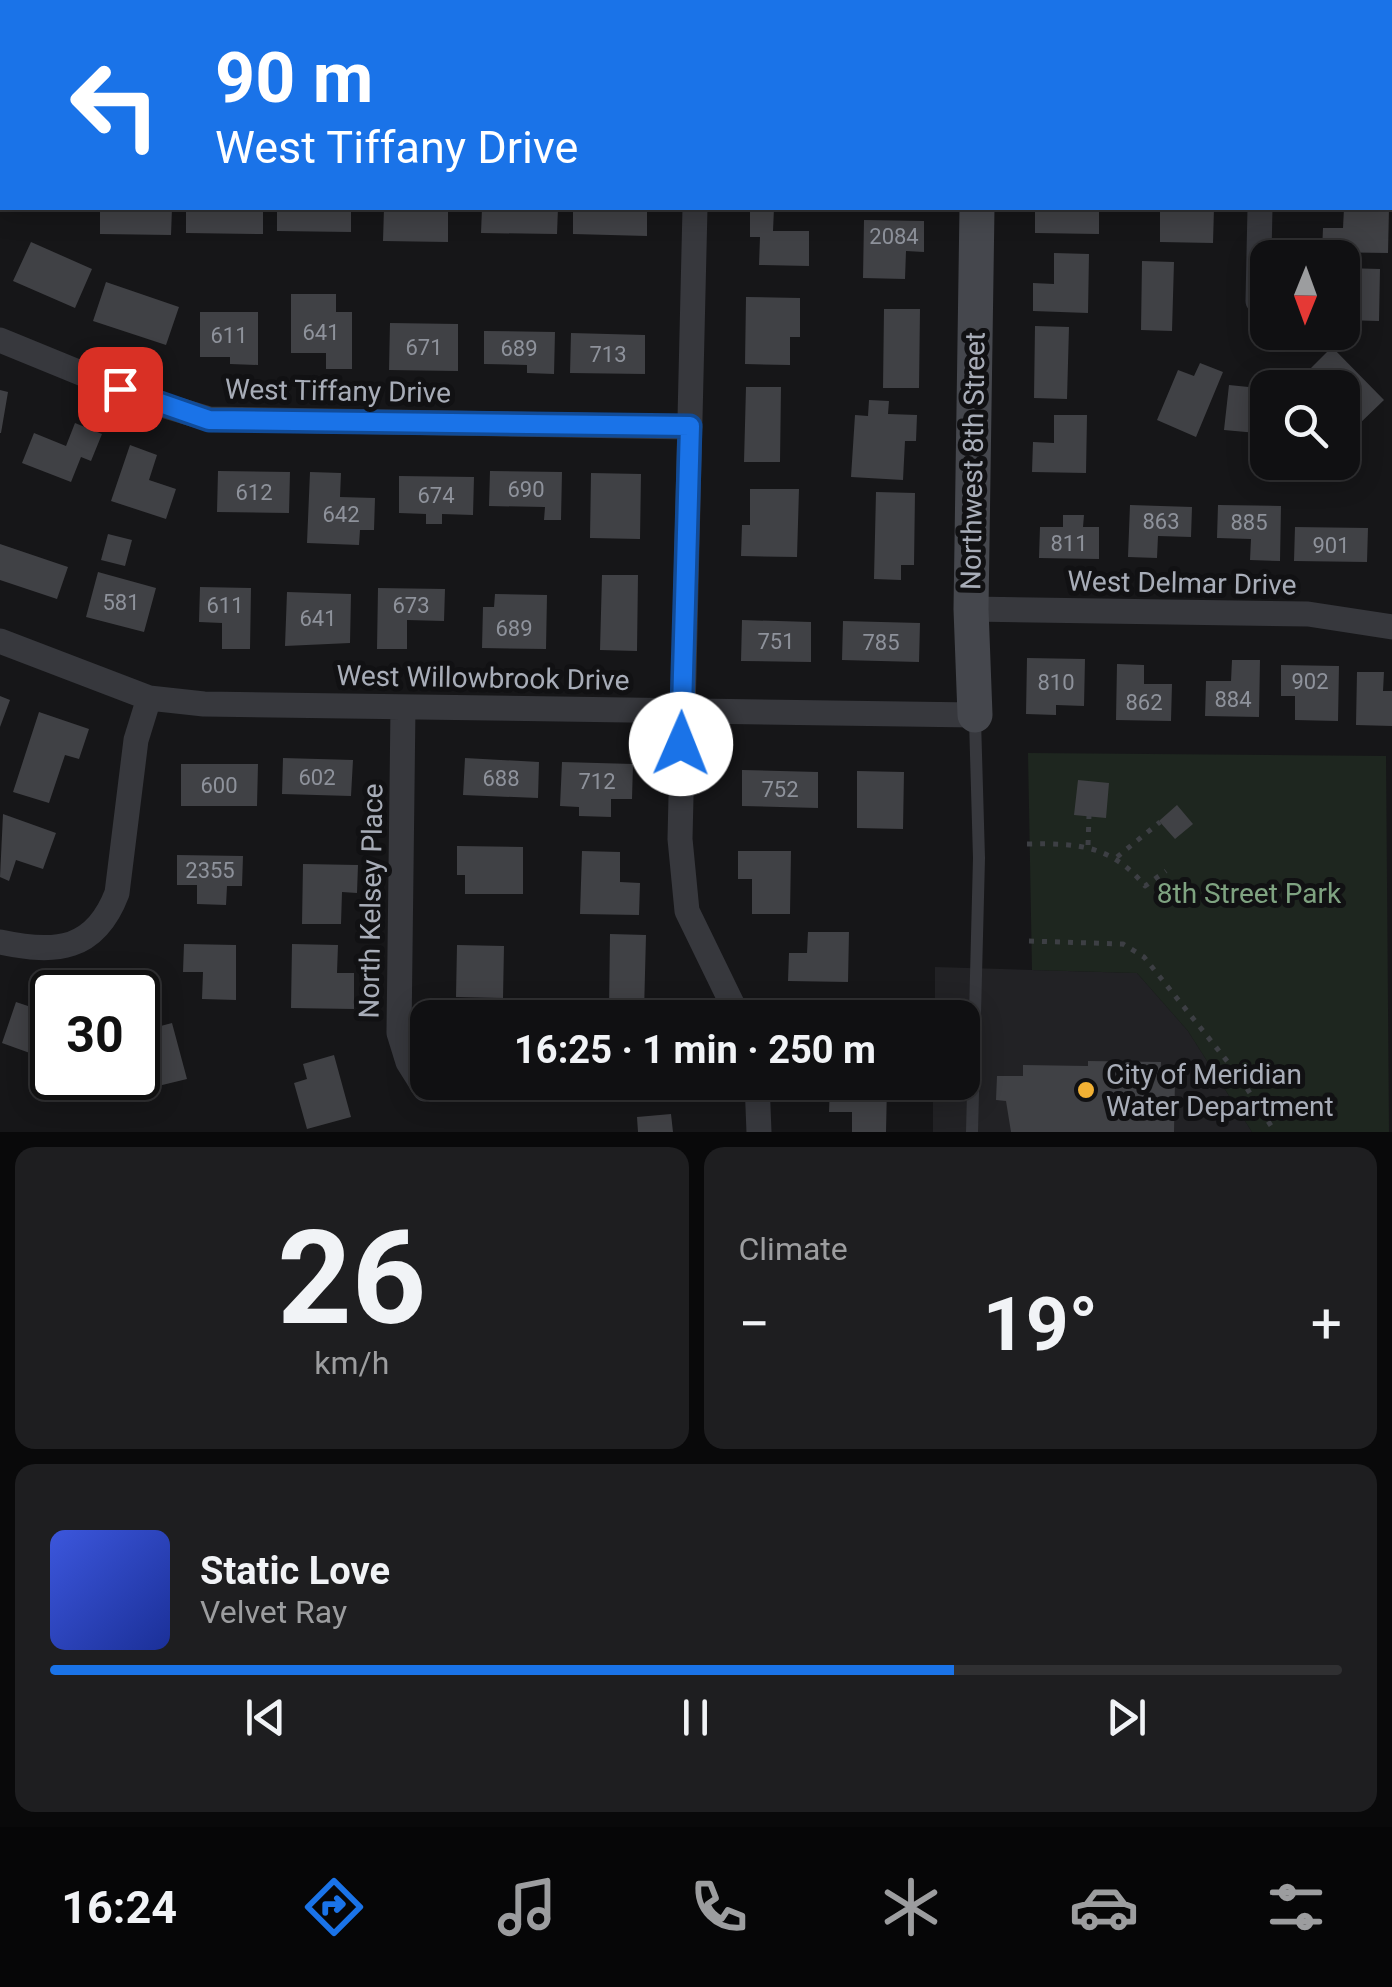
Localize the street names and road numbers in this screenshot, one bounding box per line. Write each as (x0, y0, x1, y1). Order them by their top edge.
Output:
street label: Northwest 8th Street (954, 332, 992, 590)
street label: West Tiffany Drive (225, 373, 451, 409)
street label: West Delmar Drive (1067, 565, 1297, 601)
street label: West Willowbrook Drive (336, 659, 630, 697)
street label: North Kelsey Place (352, 783, 390, 1019)

